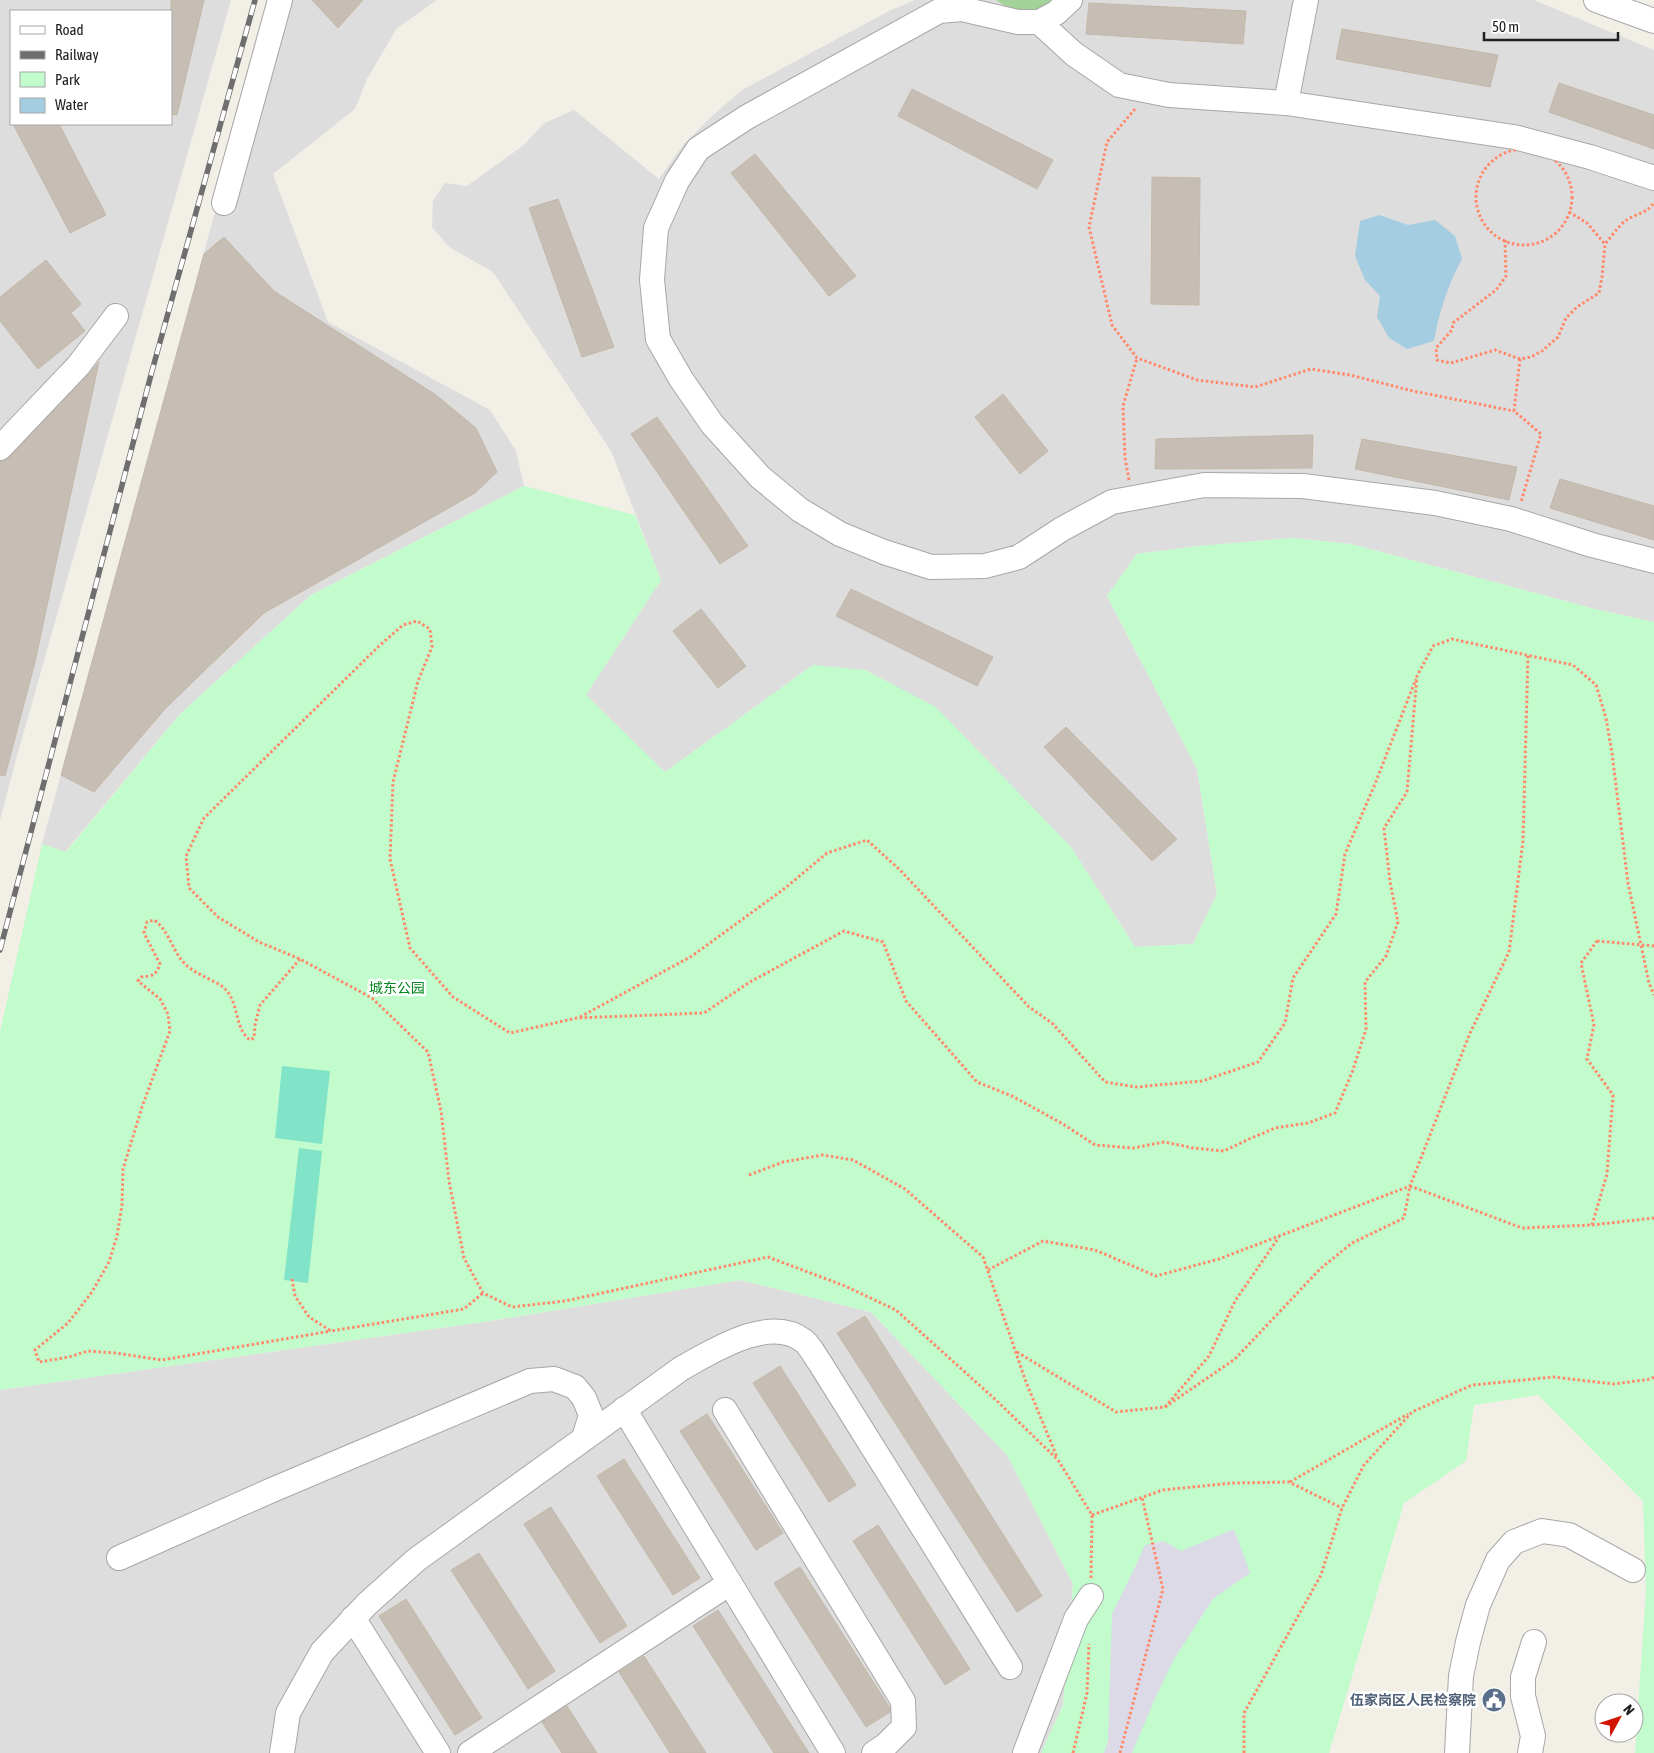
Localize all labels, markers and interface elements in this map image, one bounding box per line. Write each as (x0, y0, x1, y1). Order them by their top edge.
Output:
legend (10, 10, 172, 125)
scale bar (1484, 10, 1618, 42)
text: 50 m (1492, 18, 1519, 35)
text: Road (55, 21, 84, 38)
text: Railway (55, 46, 99, 63)
text: Park (55, 71, 80, 88)
text: Water (55, 96, 88, 113)
park label: 城东公园 (369, 980, 425, 996)
public building icon: 伍家岗区人民检察院 (1481, 1687, 1507, 1713)
place label: 伍家岗区人民检察院 (1350, 1692, 1476, 1708)
north arrow (1594, 1693, 1644, 1743)
text: N (1620, 1701, 1638, 1718)

